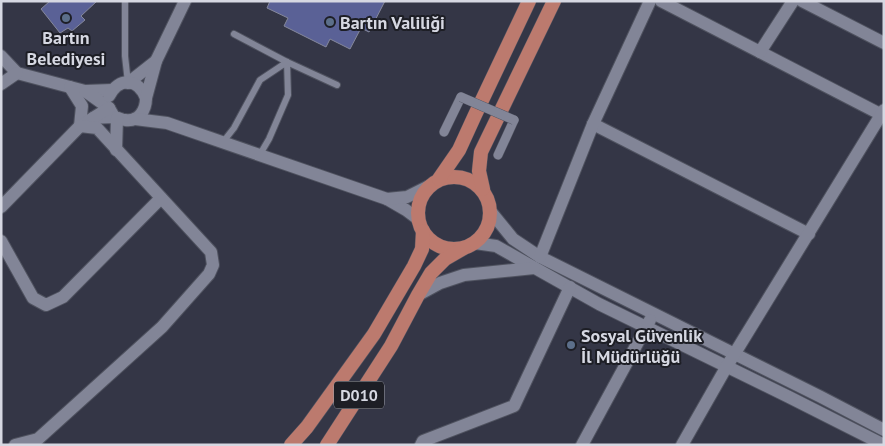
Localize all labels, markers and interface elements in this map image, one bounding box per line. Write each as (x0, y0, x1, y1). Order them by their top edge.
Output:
place label: Bartın Valiliği (340, 11, 445, 34)
marker: Bartın Belediyesi (60, 12, 72, 24)
marker: Bartın Valiliği (324, 16, 336, 28)
place label: Bartın Belediyesi (27, 26, 105, 70)
place label: Sosyal Güvenlik İl Müdürlüğü (581, 324, 702, 368)
marker: Sosyal Güvenlik İl Müdürlüğü (565, 339, 577, 351)
road number: D010 (334, 382, 384, 408)

